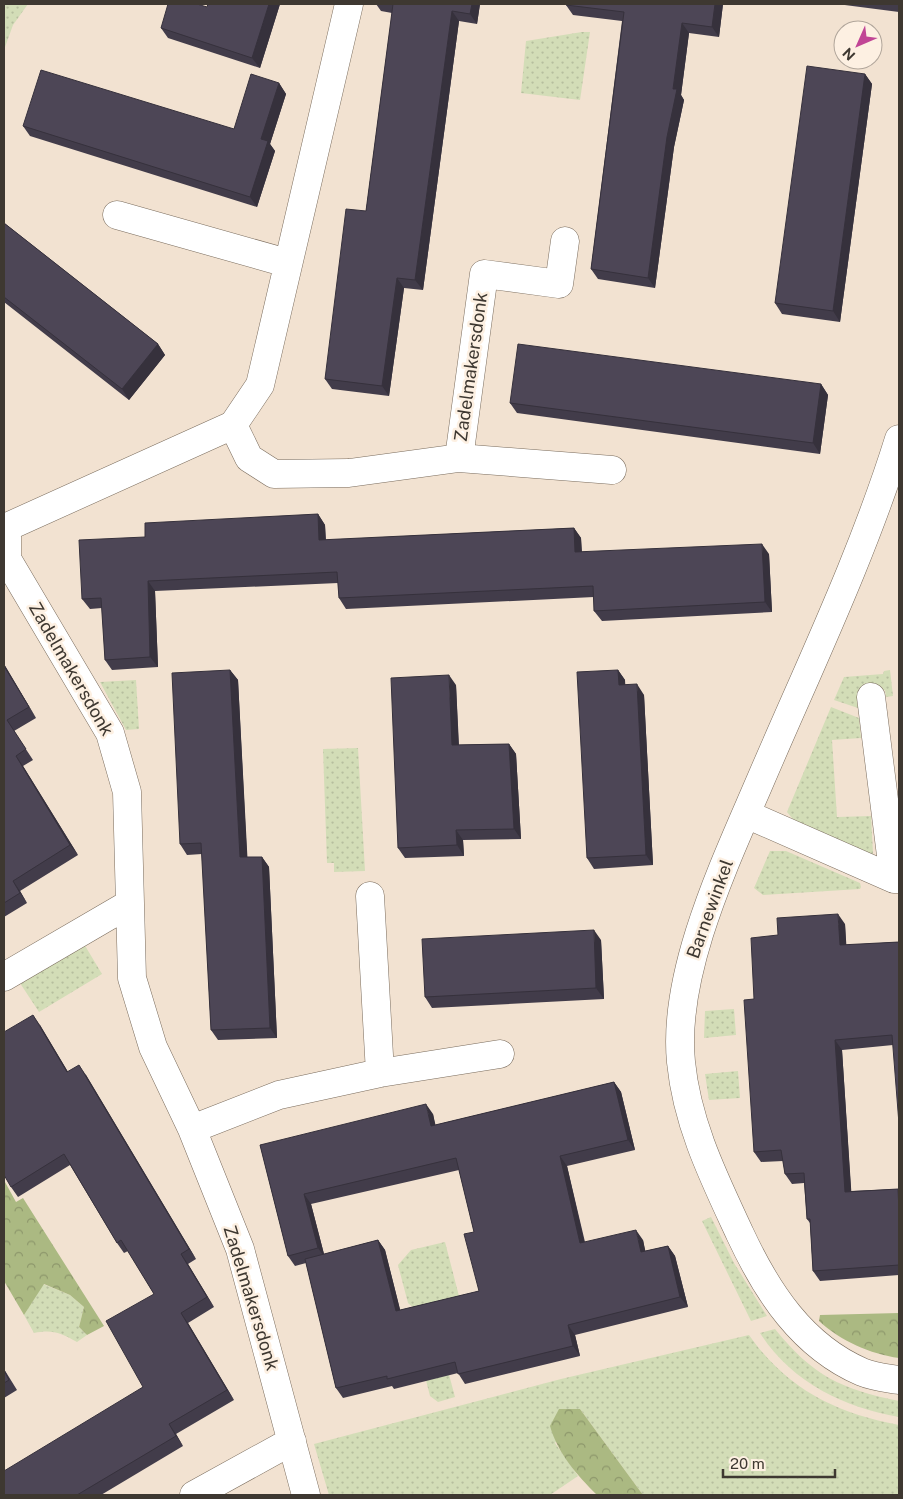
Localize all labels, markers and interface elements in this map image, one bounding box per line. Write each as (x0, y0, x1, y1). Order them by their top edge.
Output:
north arrow (833, 20, 883, 70)
text: N (839, 45, 858, 64)
street label: Zadelmakersdonk (450, 291, 491, 443)
street label: Zadelmakersdonk (25, 598, 118, 739)
street label: Barnewinkel (682, 856, 737, 961)
street label: Zadelmakersdonk (219, 1223, 284, 1373)
scale bar (723, 1446, 836, 1478)
text: 20 m (730, 1455, 765, 1472)

